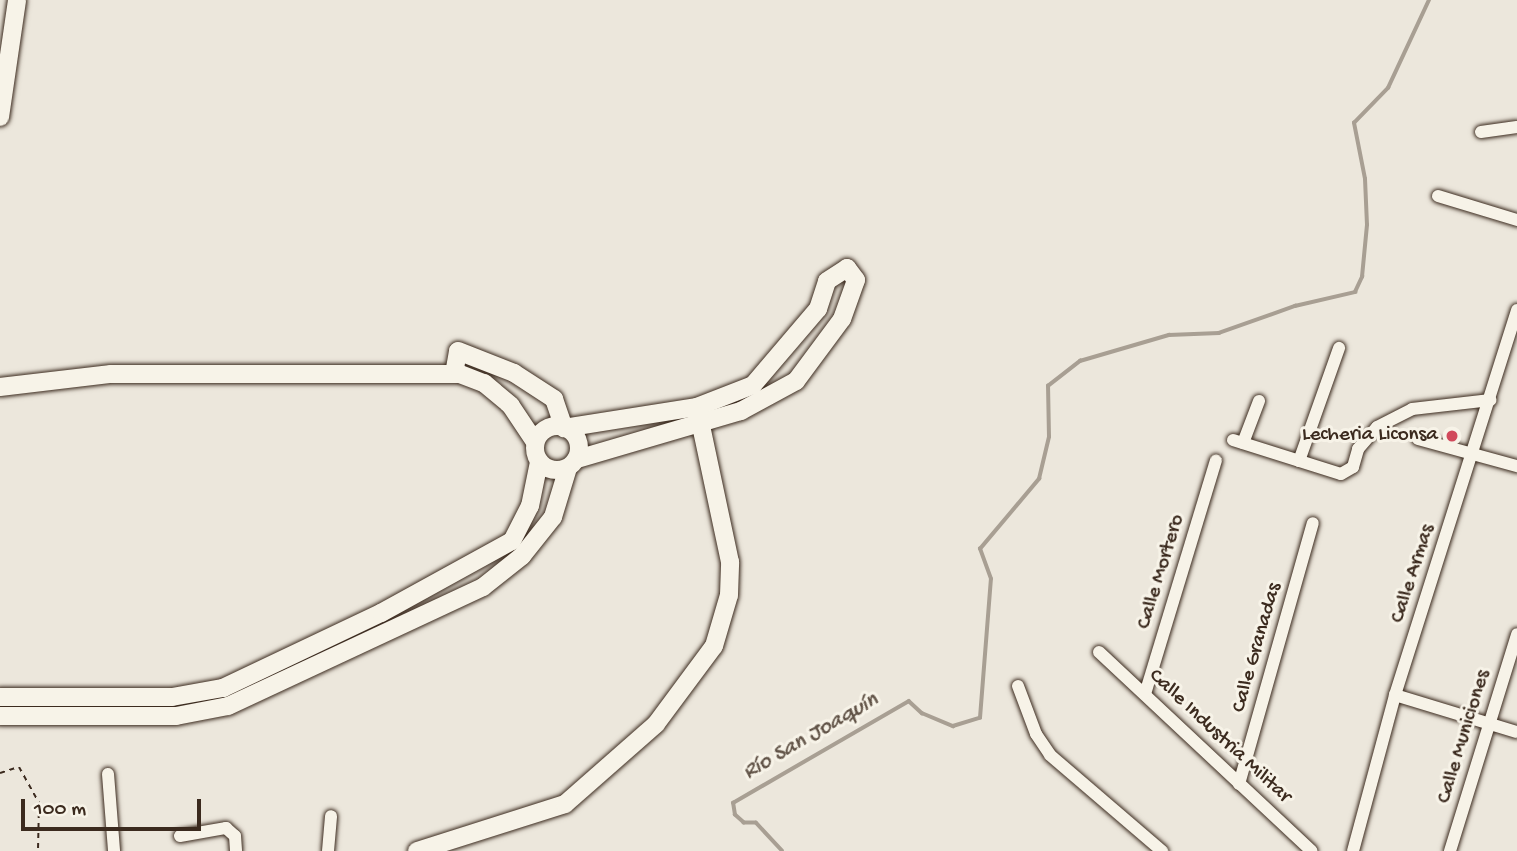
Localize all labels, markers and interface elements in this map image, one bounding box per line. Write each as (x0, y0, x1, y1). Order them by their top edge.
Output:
place label: Lecheria Liconsa (1302, 423, 1438, 449)
marker: Lecheria Liconsa (1444, 428, 1460, 444)
street label: Calle Mortero (1133, 512, 1191, 632)
street label: Calle Armas (1386, 521, 1442, 627)
street label: Calle Granadas (1227, 580, 1289, 716)
street label: Calle Industria Militar (1142, 664, 1296, 810)
street label: Calle Municiones (1433, 667, 1497, 807)
water label: Río San Joaquín (738, 687, 884, 787)
scale bar (24, 784, 205, 828)
text: 100 m (34, 798, 86, 823)

